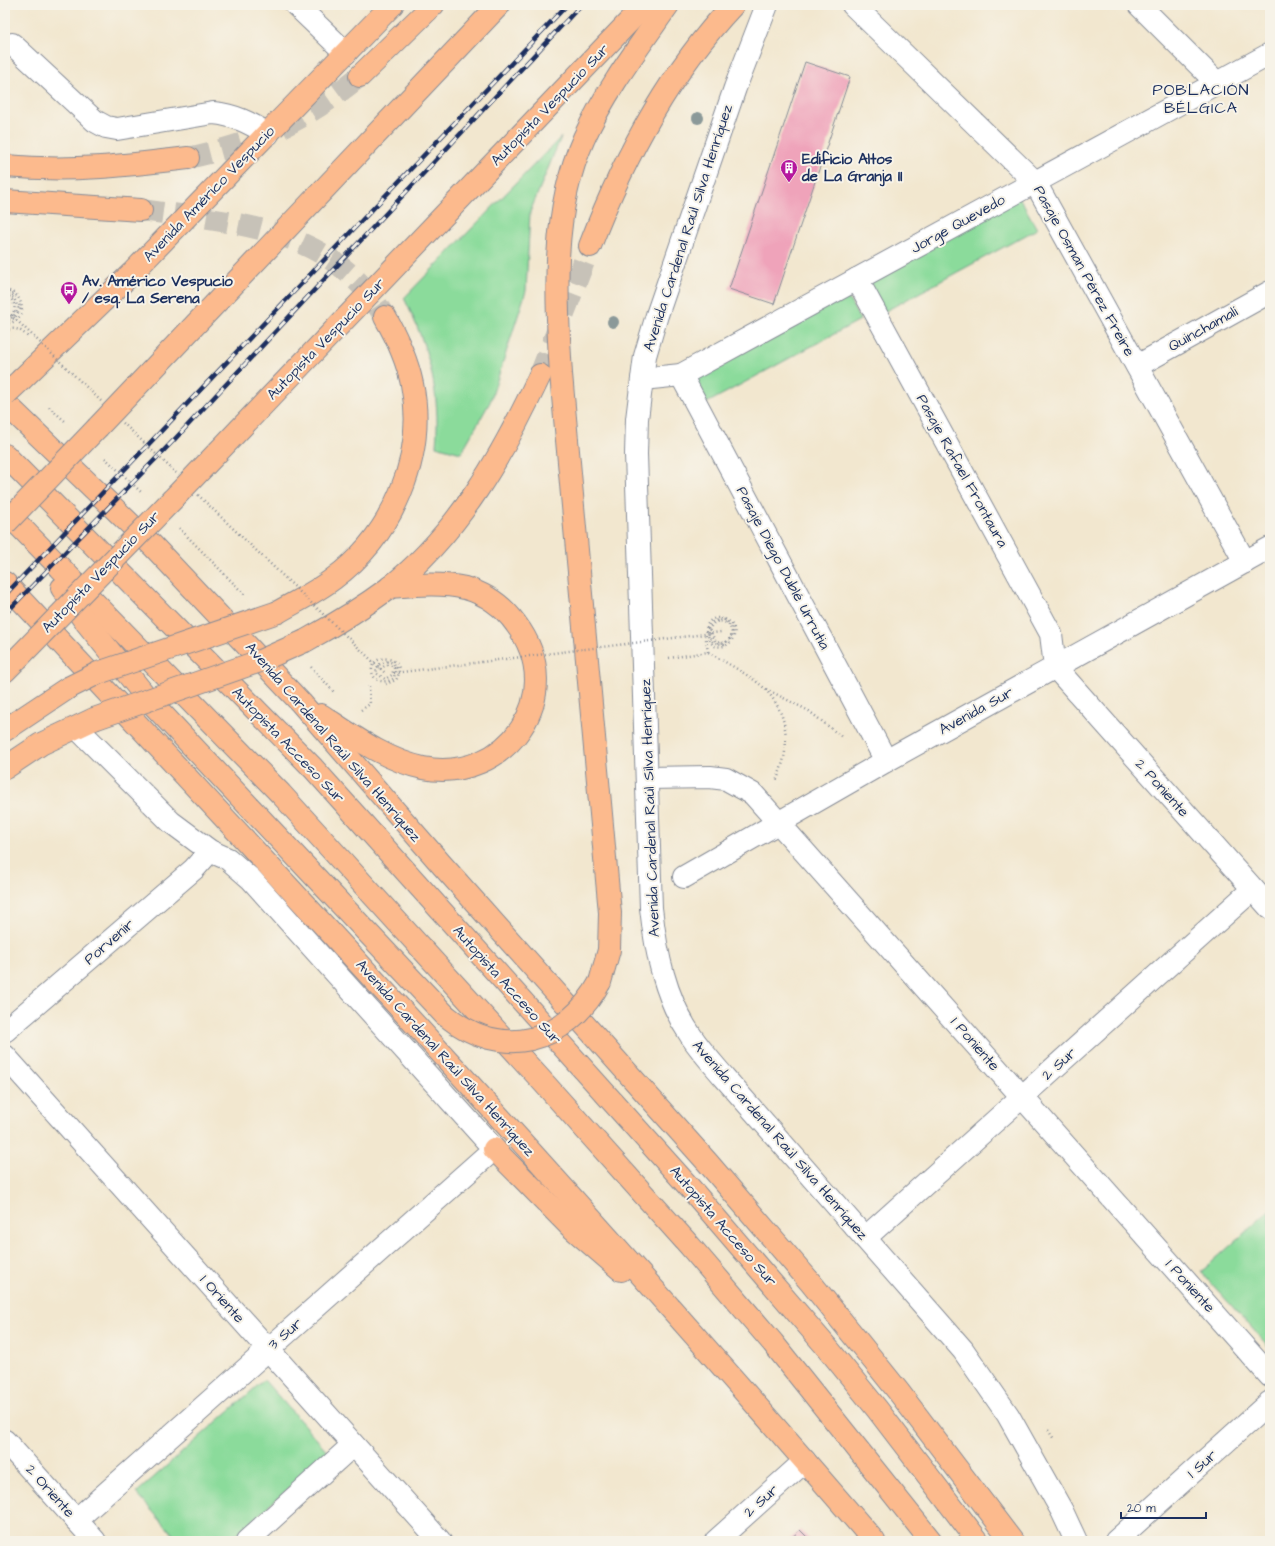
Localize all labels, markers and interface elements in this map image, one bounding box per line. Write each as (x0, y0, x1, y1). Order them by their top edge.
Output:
street label: Autopista Vespucio Sur (486, 39, 614, 171)
district label: POBLACIÓN BÉLGICA (1152, 79, 1250, 119)
street label: Avenida Cardenal Raúl Silva Henríquez (638, 101, 738, 354)
street label: Avenida Américo Vespucio (138, 121, 280, 267)
place label: Edificio Altos de La Granja II (801, 149, 902, 187)
building icon: Edificio Altos de La Granja II (779, 158, 799, 183)
street label: Pasaje Osman Pérez Freire (1028, 182, 1140, 360)
street label: Jorge Quevedo (907, 189, 1010, 260)
place label: Av. Américo Vespucio / esq. La Serena (82, 271, 233, 309)
street label: Autopista Vespucio Sur (262, 273, 390, 405)
bus stop icon: Av. Américo Vespucio / esq. La Serena (59, 280, 79, 305)
street label: Quinchamalí (1164, 301, 1242, 357)
street label: Pasaje Rafael Frontaura (911, 391, 1013, 552)
street label: Pasaje Diego Dublé Urrutia (730, 483, 835, 654)
street label: Autopista Vespucio Sur (37, 506, 165, 638)
street label: Avenida Cardenal Raúl Silva Henríquez (240, 638, 426, 847)
street label: Avenida Cardenal Raúl Silva Henríquez (635, 678, 665, 938)
street label: Autopista Acceso Sur (227, 682, 349, 808)
street label: Avenida Sur (935, 682, 1017, 740)
street label: 2 Poniente (1130, 754, 1194, 822)
street label: Porvenir (79, 914, 139, 970)
street label: Autopista Acceso Sur (448, 921, 566, 1049)
street label: Avenida Cardenal Raúl Silva Henríquez (351, 955, 540, 1162)
street label: 1 Poniente (946, 1012, 1004, 1076)
street label: Avenida Cardenal Raúl Silva Henríquez (687, 1036, 873, 1245)
street label: 2 Sur (1037, 1043, 1081, 1085)
street label: Autopista Acceso Sur (665, 1161, 781, 1291)
street label: 1 Poniente (1160, 1255, 1220, 1317)
street label: 1 Oriente (195, 1270, 249, 1328)
street label: 3 Sur (263, 1313, 307, 1355)
street label: 1 Sur (1183, 1445, 1221, 1483)
street label: 2 Oriente (20, 1460, 80, 1522)
street label: 2 Sur (739, 1480, 783, 1522)
scale bar (1121, 1494, 1206, 1520)
text: 20 m (1127, 1500, 1156, 1517)

